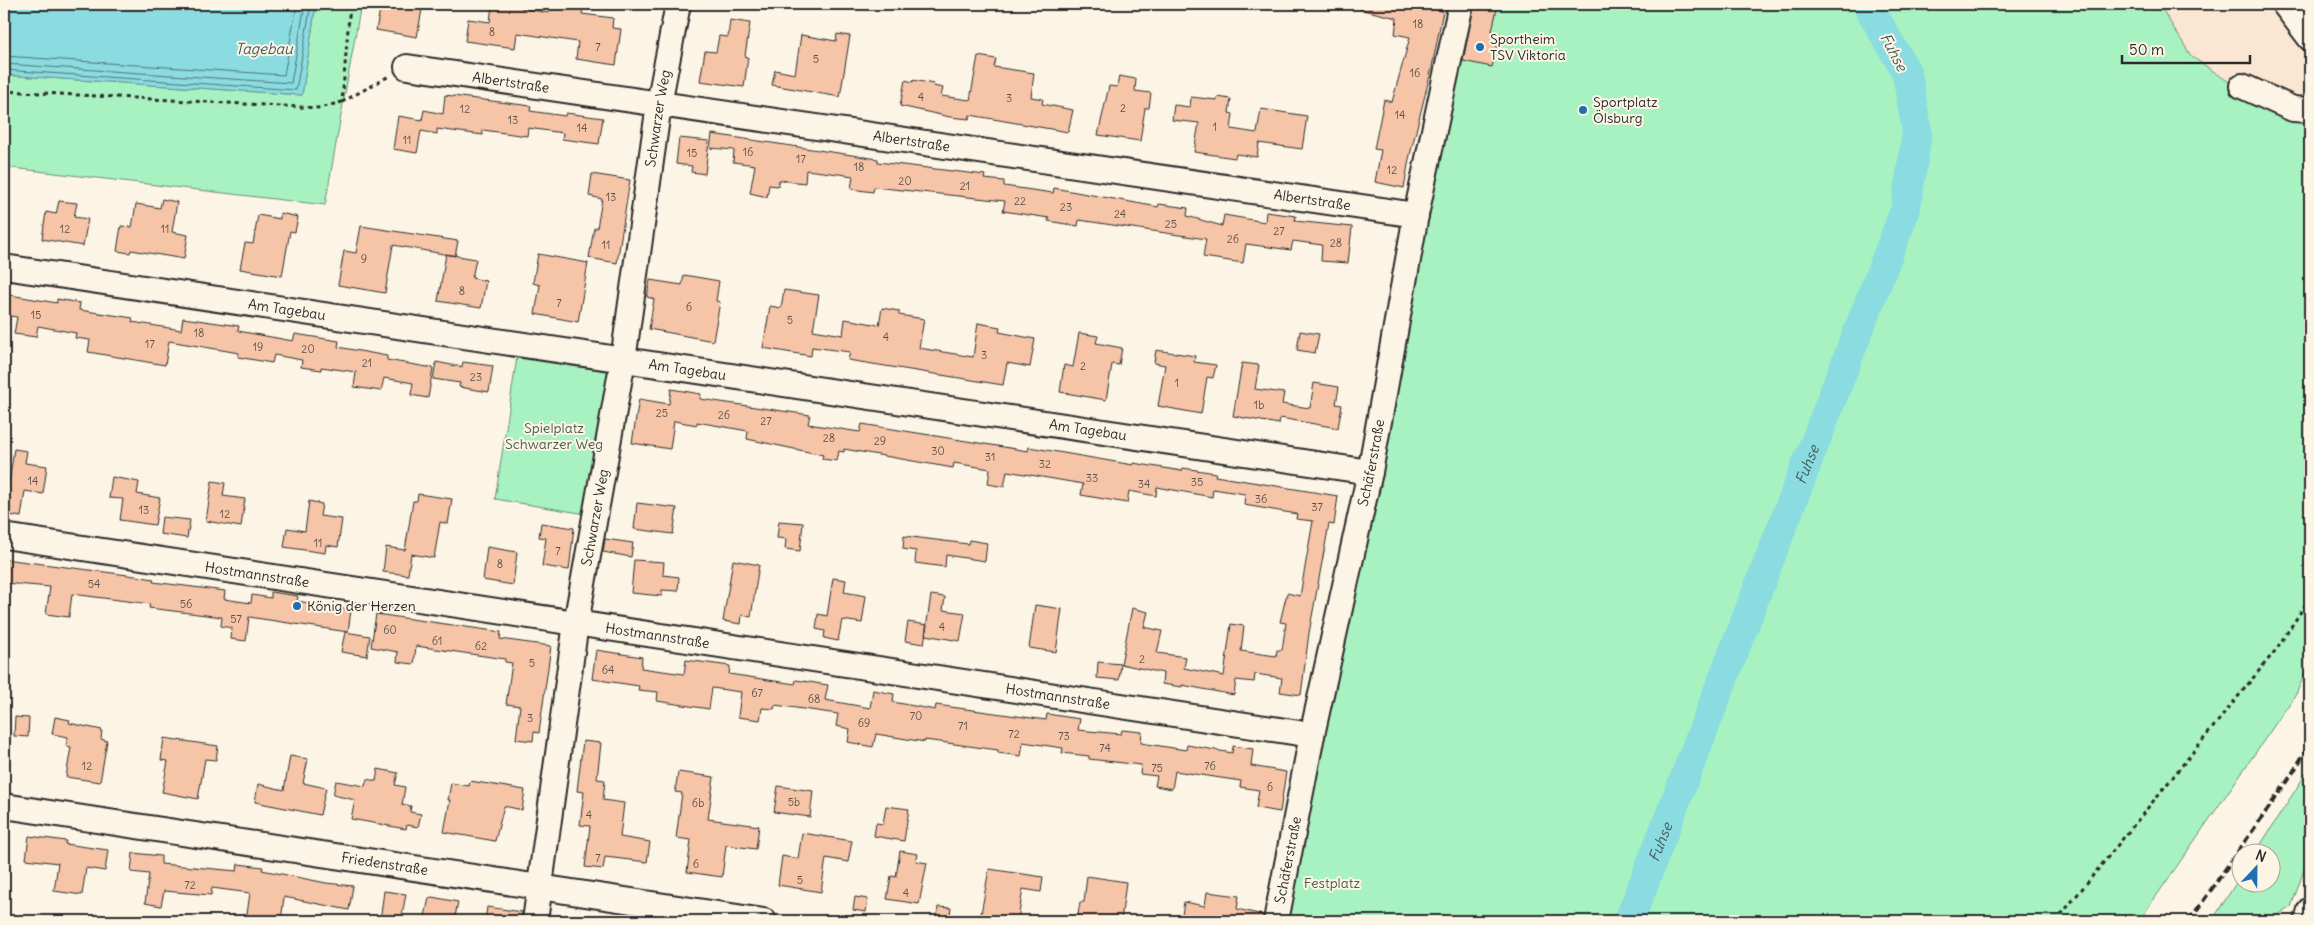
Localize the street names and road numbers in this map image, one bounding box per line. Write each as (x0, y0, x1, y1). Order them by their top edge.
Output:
street label: Albertstraße (471, 68, 551, 97)
street label: Schwarzer Weg (641, 68, 674, 168)
street label: Albertstraße (872, 126, 951, 156)
street label: Albertstraße (1273, 185, 1352, 214)
street label: Am Tagebau (247, 295, 327, 324)
street label: Am Tagebau (647, 355, 727, 384)
street label: Am Tagebau (1048, 415, 1128, 444)
street label: Schäferstraße (1354, 418, 1388, 508)
street label: Schwarzer Weg (577, 468, 612, 567)
street label: Hostmannstraße (204, 558, 311, 591)
street label: Hostmannstraße (604, 619, 711, 652)
street label: Hostmannstraße (1004, 680, 1111, 713)
street label: Schäferstraße (1271, 815, 1305, 905)
street label: Friedenstraße (340, 848, 429, 879)

